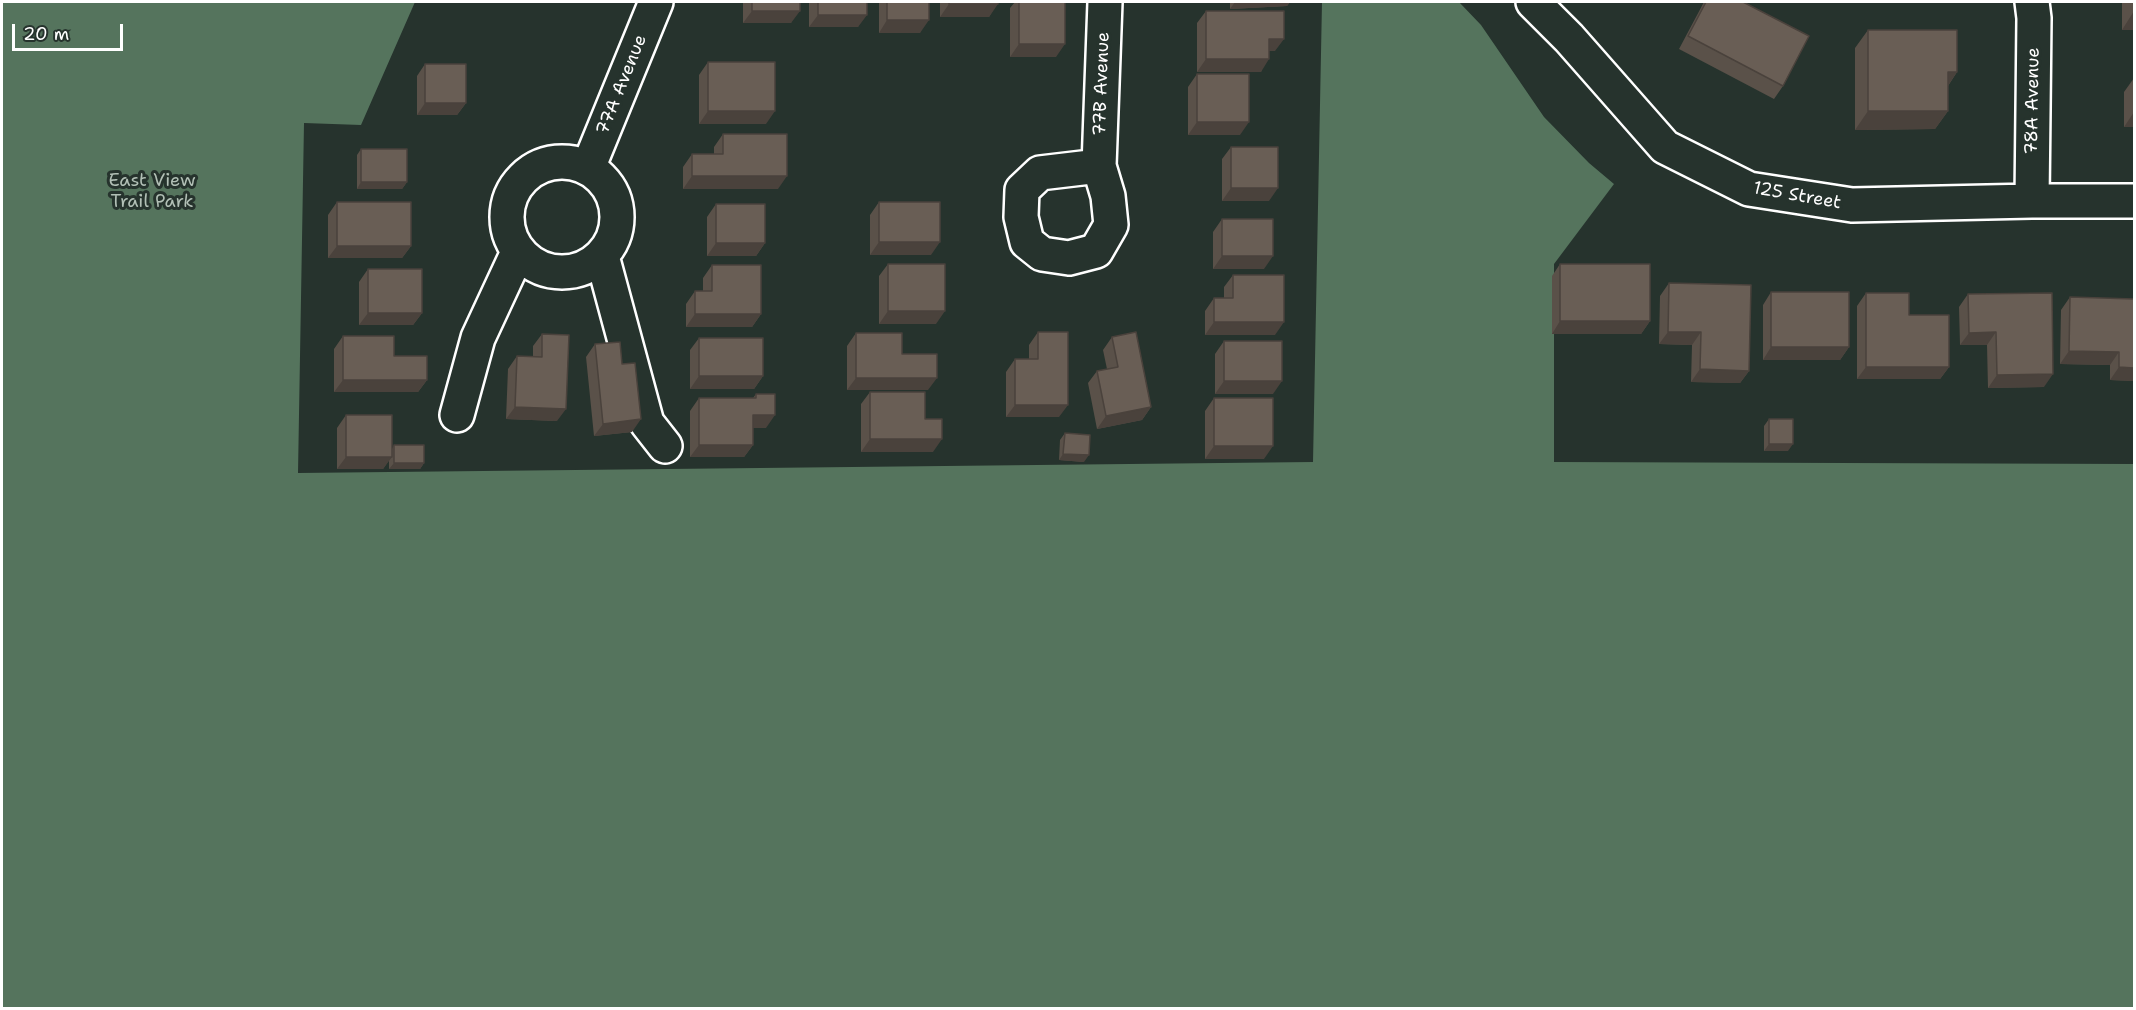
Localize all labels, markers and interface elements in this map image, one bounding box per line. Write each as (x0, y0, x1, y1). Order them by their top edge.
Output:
scale bar (15, 12, 126, 50)
text: 20 m (23, 22, 69, 46)
street label: 77B Avenue (1089, 31, 1115, 137)
street label: 77A Avenue (592, 32, 652, 138)
street label: 78A Avenue (2021, 47, 2045, 155)
park label: East View Trail Park (108, 170, 196, 213)
street label: 125 Street (1751, 178, 1843, 214)

